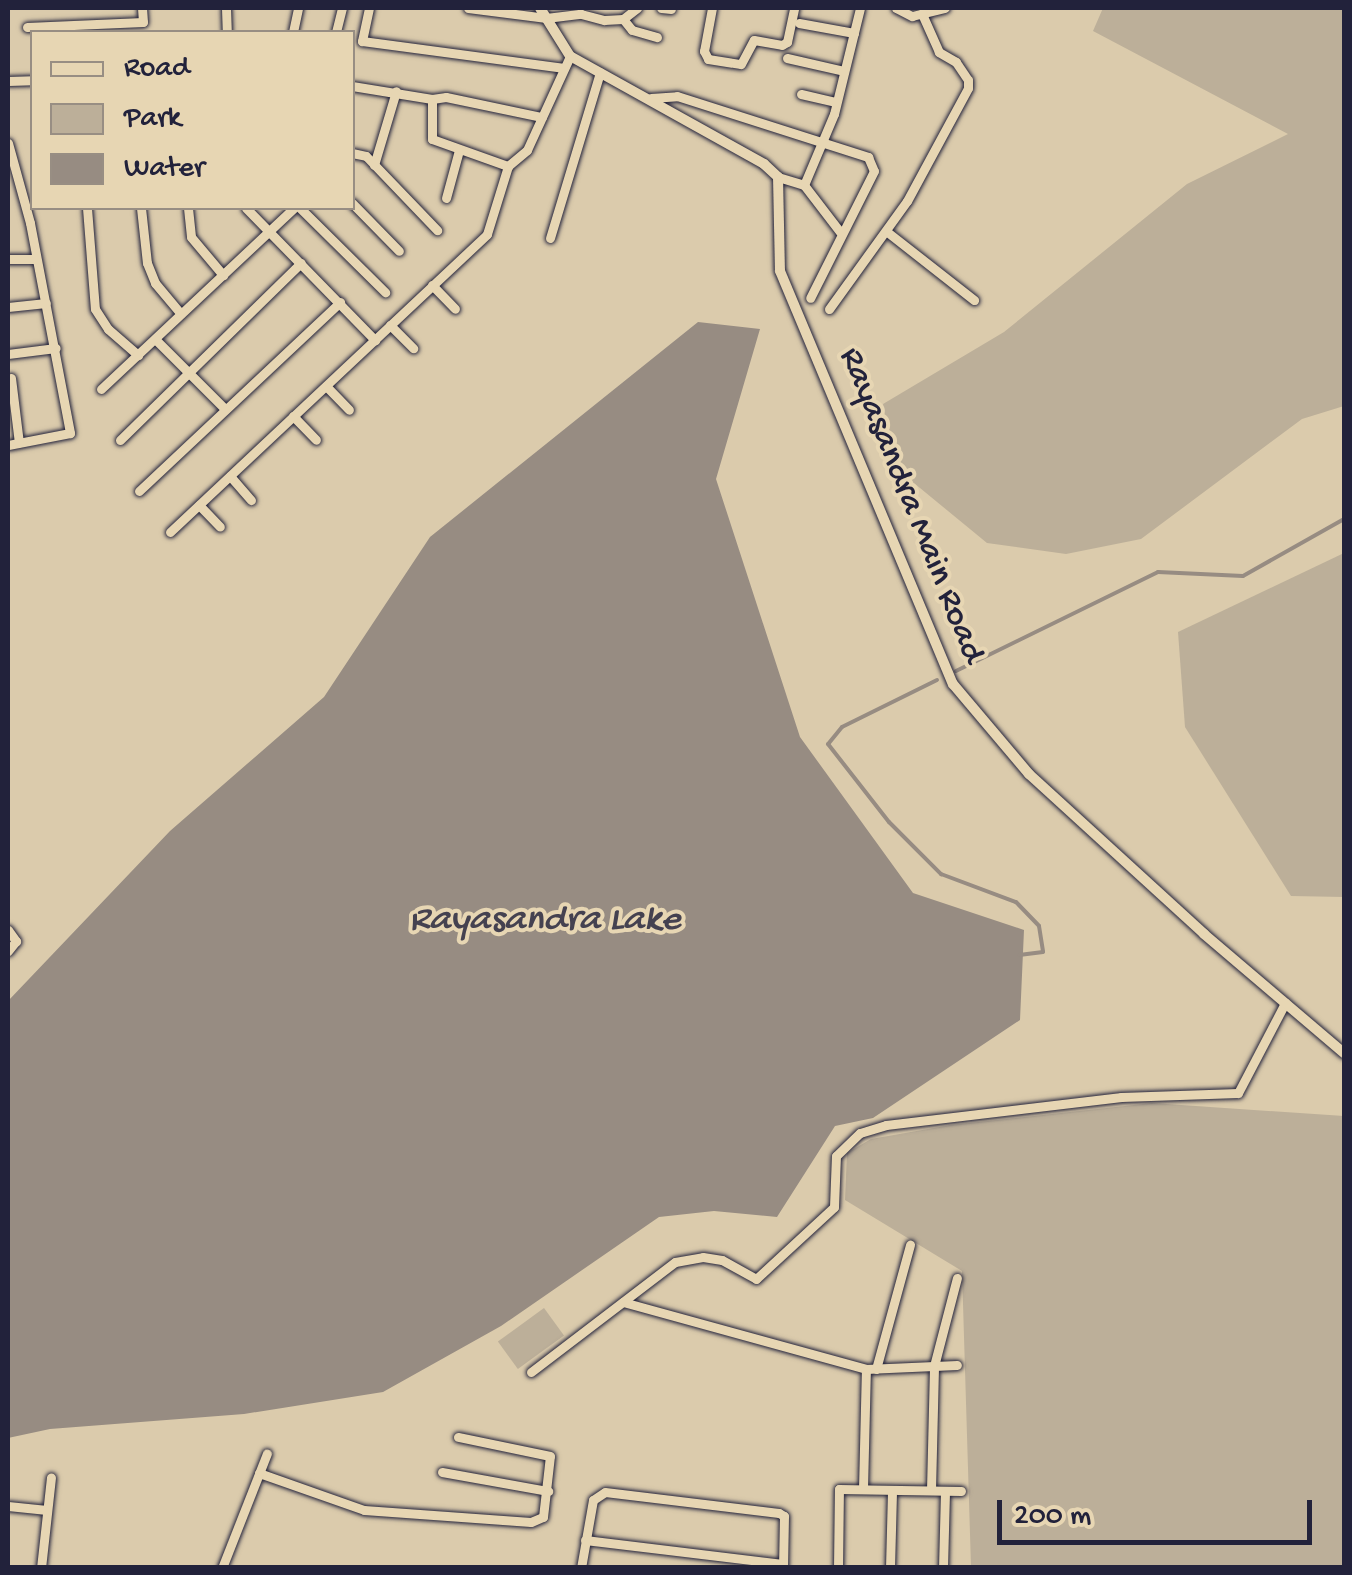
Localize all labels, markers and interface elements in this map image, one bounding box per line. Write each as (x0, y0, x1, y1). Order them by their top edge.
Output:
legend (30, 30, 355, 210)
text: Road (124, 52, 190, 87)
text: Park (124, 102, 181, 137)
text: Water (124, 152, 205, 187)
street label: Rayasandra Main Road (827, 342, 993, 670)
water label: Rayasandra Lake (409, 899, 681, 945)
scale bar (1002, 1480, 1317, 1542)
text: 200 m (1014, 1500, 1091, 1535)

